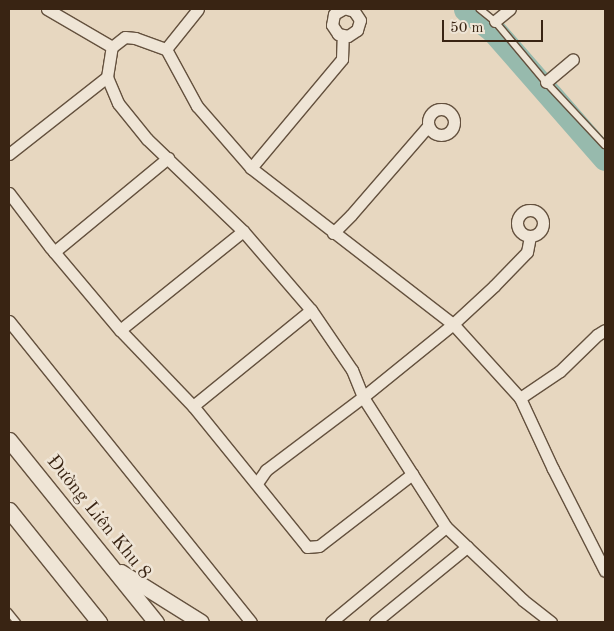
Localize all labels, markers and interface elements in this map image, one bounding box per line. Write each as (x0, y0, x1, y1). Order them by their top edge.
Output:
scale bar (444, 10, 545, 42)
text: 50 m (450, 21, 484, 36)
street label: Đường Liên Khu 8 (41, 451, 155, 585)

